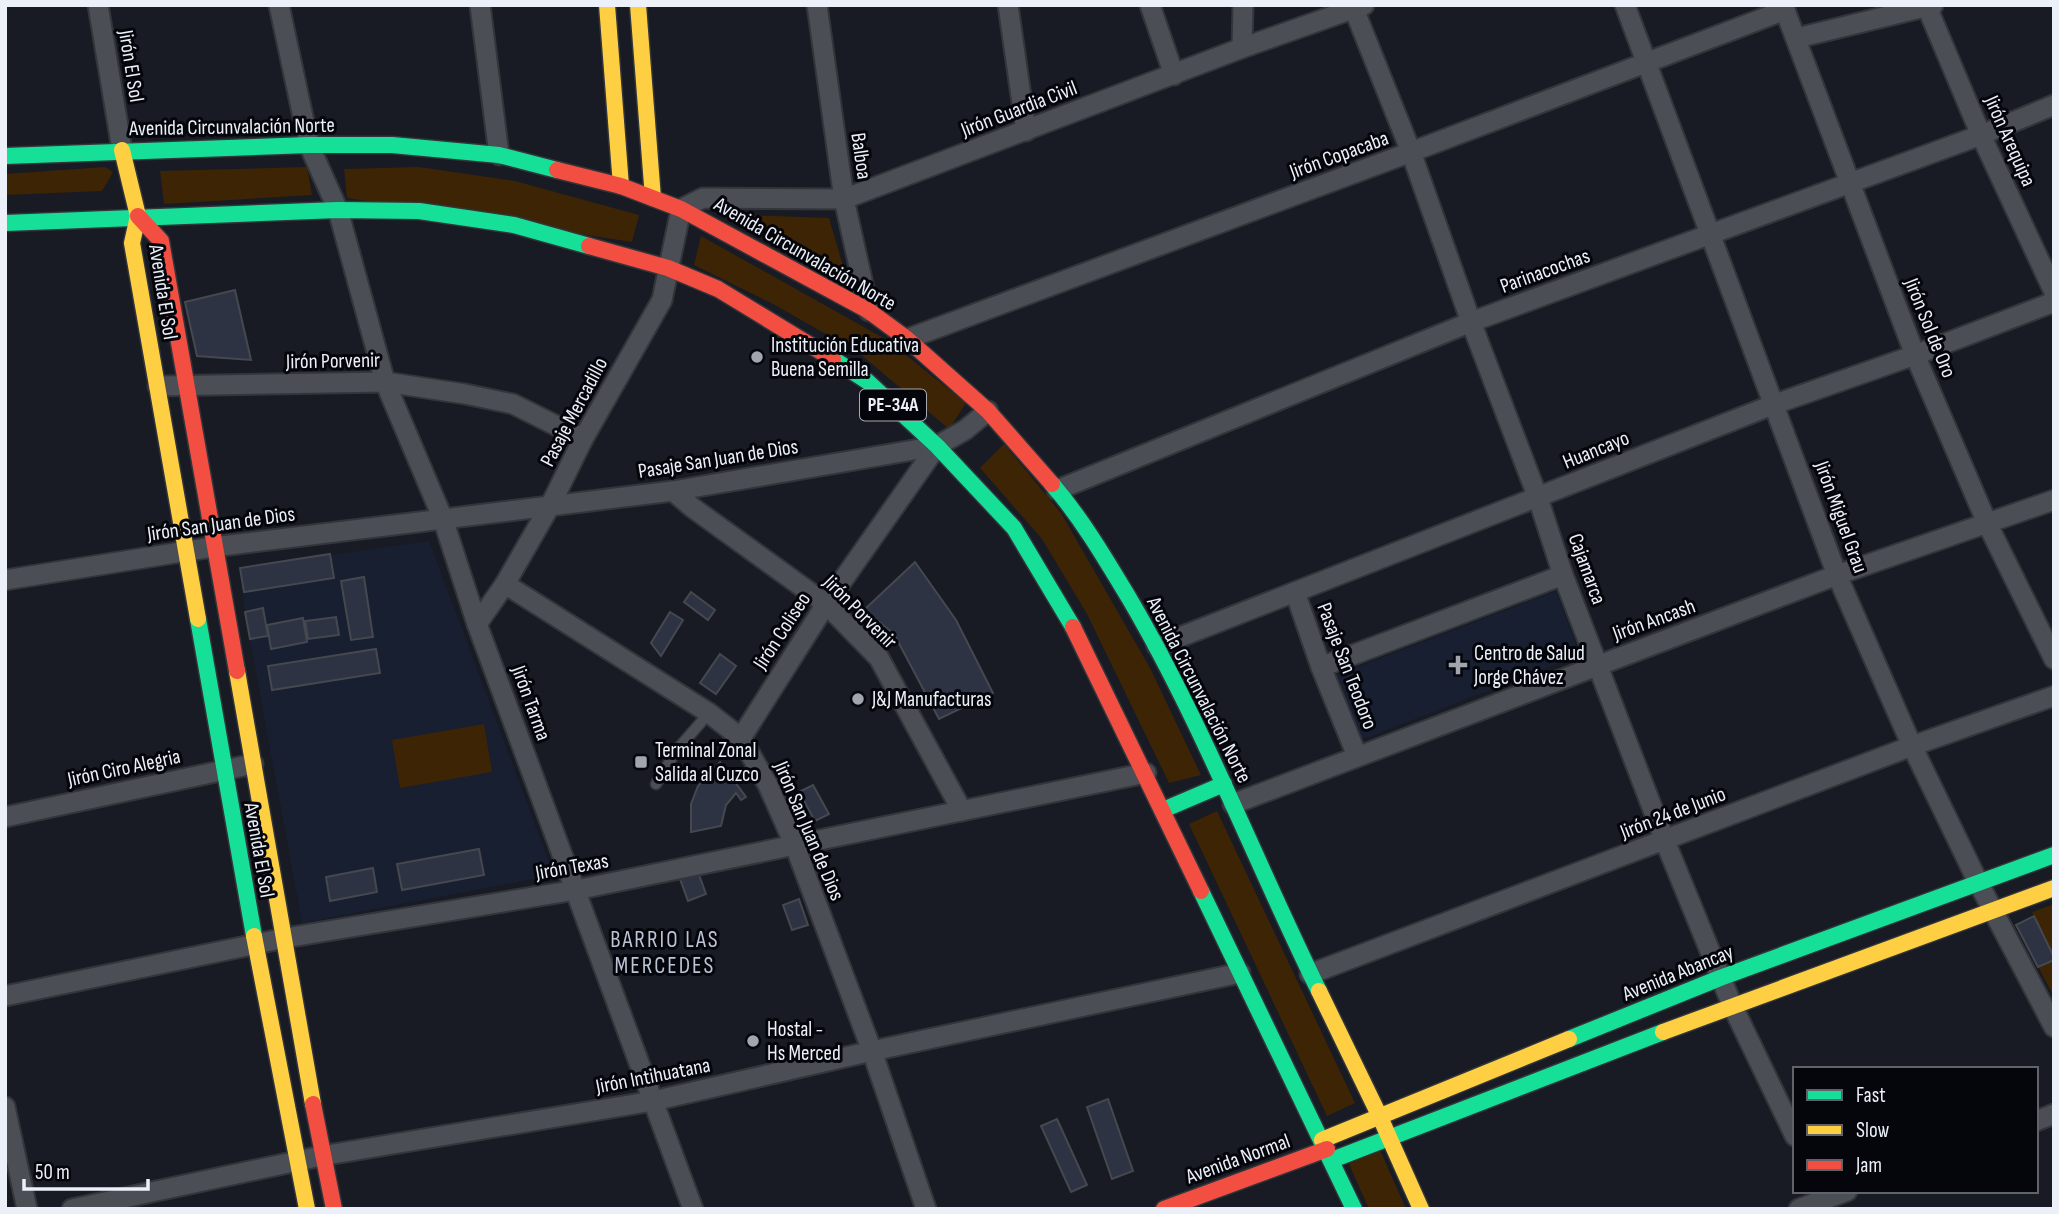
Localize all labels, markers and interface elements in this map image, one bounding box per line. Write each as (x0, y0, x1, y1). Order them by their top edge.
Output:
street label: Jirón El Sol (113, 27, 149, 104)
street label: Jirón Guardia Civil (957, 75, 1080, 143)
street label: Jirón Arequipa (1979, 91, 2041, 190)
street label: Avenida Circunvalación Norte (128, 113, 335, 141)
street label: Jirón Copacaba (1285, 126, 1392, 185)
street label: Balboa (845, 131, 877, 181)
street label: Avenida Circunvalación Norte (709, 191, 900, 316)
street label: Avenida El Sol (143, 242, 183, 341)
street label: Parinacochas (1497, 243, 1593, 299)
street label: Jirón Sol de Oro (1898, 274, 1961, 381)
place label: Institución Educativa Buena Semilla (771, 333, 919, 382)
street label: Jirón Porvenir (285, 348, 380, 374)
marker: Institución Educativa Buena Semilla (749, 349, 765, 365)
street label: Pasaje Mercadillo (535, 353, 613, 471)
road number: PE-34A (860, 390, 926, 420)
street label: Huancayo (1559, 425, 1633, 475)
street label: Pasaje San Juan de Dios (636, 434, 800, 484)
street label: Jirón Miguel Grau (1809, 457, 1873, 576)
street label: Jirón San Juan de Dios (145, 501, 296, 547)
street label: Cajamarca (1563, 530, 1611, 608)
street label: Jirón Porvenir (817, 569, 902, 654)
street label: Jirón Coliseo (747, 588, 816, 675)
street label: Avenida Circunvalación Norte (1141, 592, 1257, 787)
street label: Jirón Ancash (1608, 594, 1699, 647)
street label: Pasaje San Teodoro (1311, 599, 1383, 733)
place label: Centro de Salud Jorge Chávez (1473, 641, 1585, 690)
marker: Centro de Salud Jorge Chávez (1448, 655, 1468, 675)
street label: Jirón Tarma (506, 661, 556, 744)
place label: J&J Manufacturas (871, 687, 992, 712)
marker: J&J Manufacturas (850, 691, 866, 707)
place label: Terminal Zonal Salida al Cuzco (655, 738, 759, 787)
street label: Jirón Ciro Alegria (64, 744, 183, 792)
marker: Terminal Zonal Salida al Cuzco (633, 754, 649, 770)
street label: Jirón San Juan de Dios (768, 757, 850, 904)
street label: Jirón 24 de Junio (1616, 781, 1729, 845)
street label: Avenida El Sol (238, 800, 280, 899)
street label: Jirón Texas (533, 848, 610, 886)
district label: BARRIO LAS MERCEDES (610, 926, 720, 980)
street label: Avenida Abancay (1618, 939, 1737, 1007)
place label: Hostal - Hs Merced (767, 1017, 841, 1066)
marker: Hostal - Hs Merced (745, 1033, 761, 1049)
street label: Jirón Intihuatana (593, 1053, 712, 1100)
legend (1793, 1067, 2038, 1193)
text: Fast (1856, 1083, 1886, 1108)
text: Slow (1856, 1118, 1890, 1143)
street label: Avenida Normal (1182, 1129, 1294, 1190)
scale bar (24, 1148, 149, 1192)
text: Jam (1855, 1153, 1882, 1178)
text: 50 m (35, 1160, 70, 1185)

